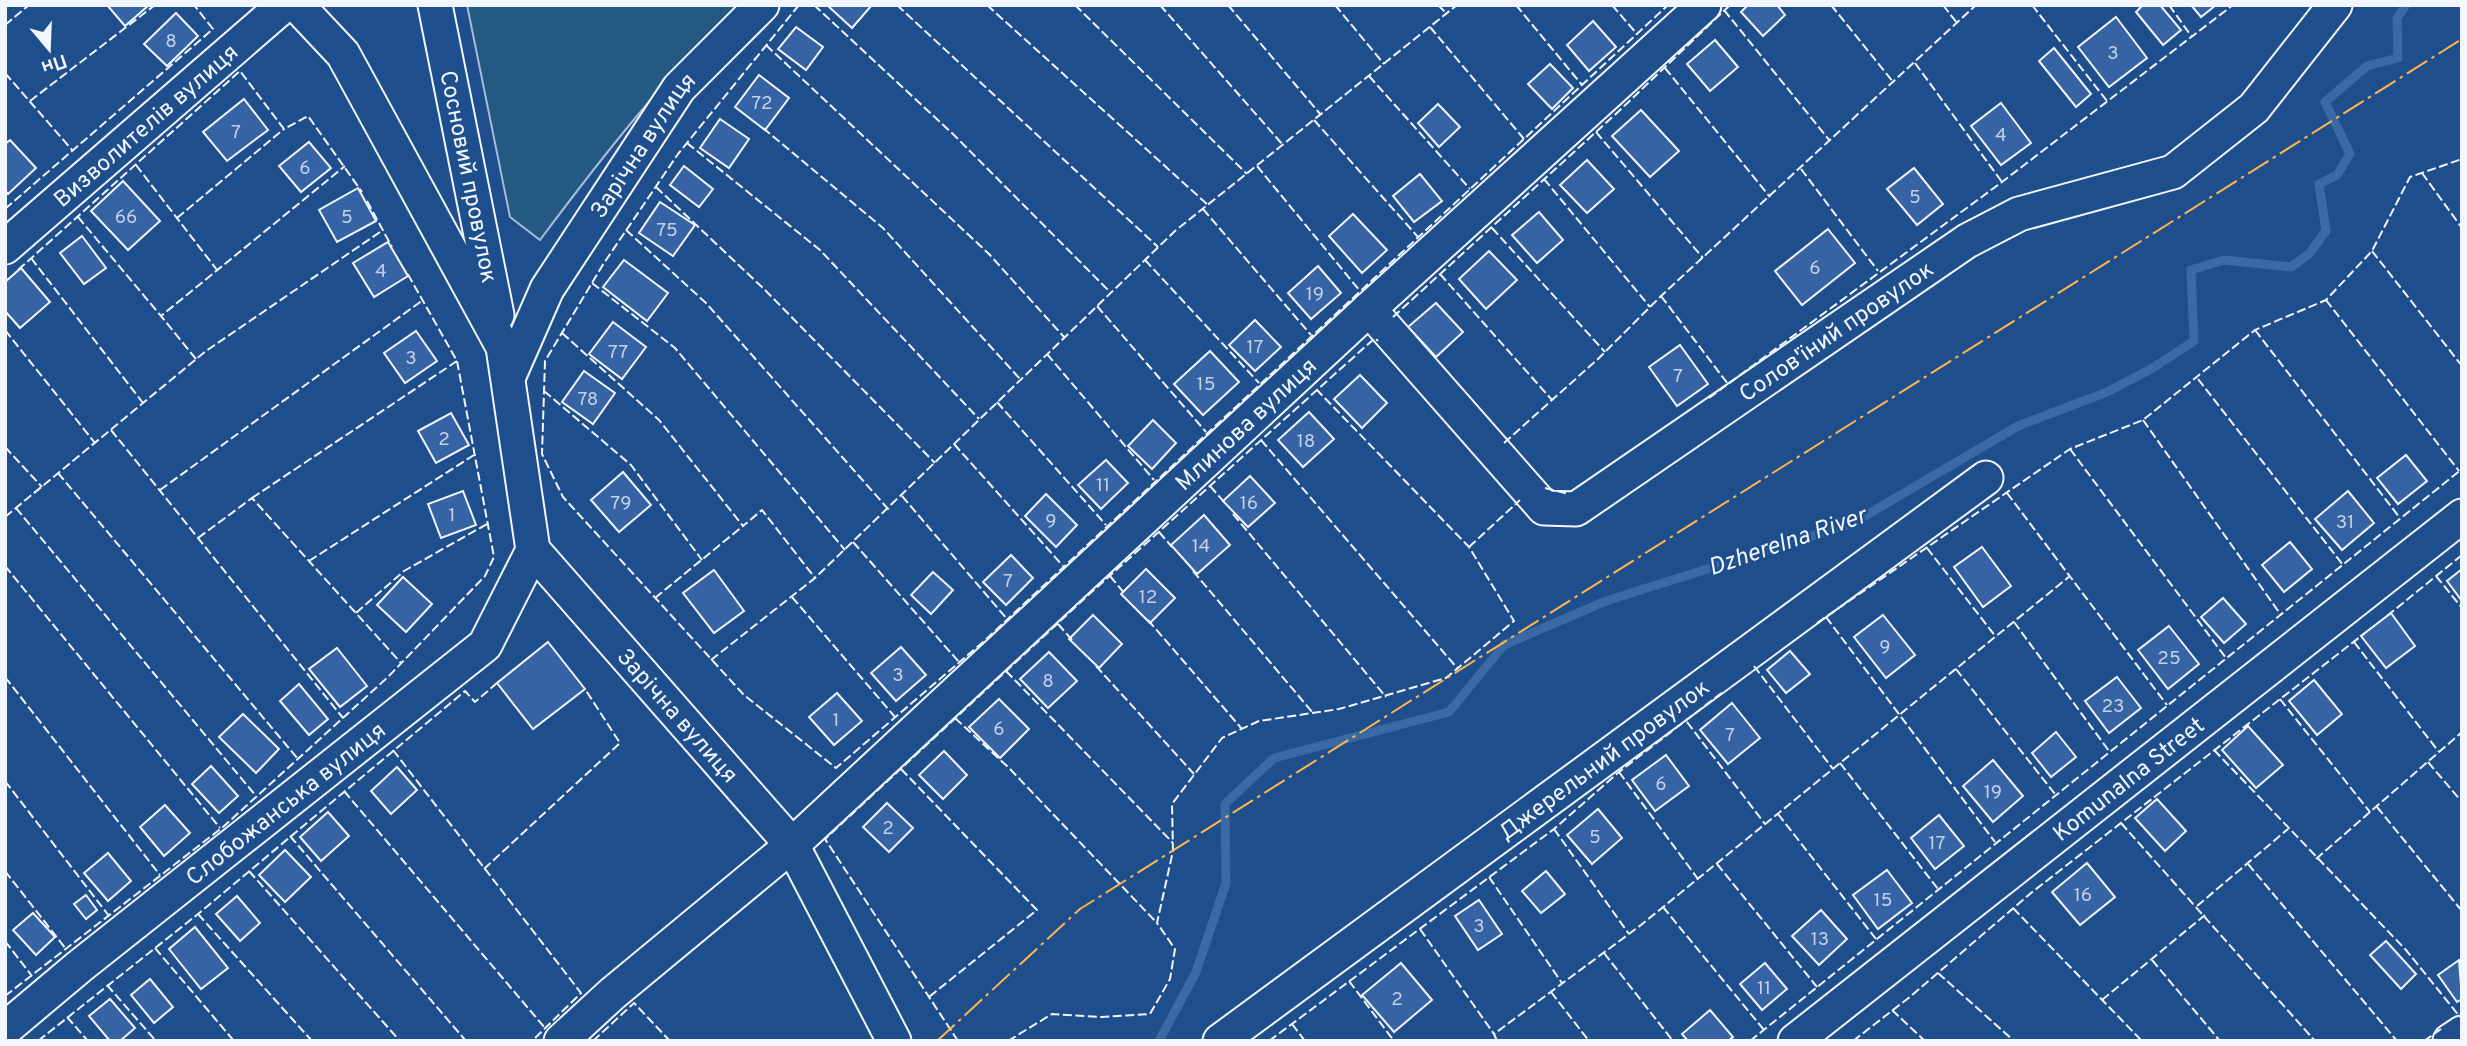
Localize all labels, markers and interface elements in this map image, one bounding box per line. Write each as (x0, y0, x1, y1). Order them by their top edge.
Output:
north arrow (14, 14, 84, 84)
house number: 8 (165, 30, 177, 54)
street label: Визволителів вулиця (49, 39, 245, 215)
house number: 3 (2107, 42, 2119, 66)
text: Пн (38, 48, 70, 79)
street label: Зарічна вулиця (585, 67, 703, 225)
street label: Сосновий провулок (431, 68, 502, 286)
house number: 72 (751, 92, 773, 116)
house number: 7 (231, 121, 241, 145)
house number: 4 (1995, 124, 2007, 148)
house number: 6 (299, 157, 311, 181)
house number: 5 (1909, 186, 1921, 210)
house number: 66 (115, 206, 137, 230)
house number: 5 (341, 206, 353, 230)
house number: 75 (656, 219, 678, 243)
street label: Солов'їний провулок (1734, 256, 1940, 410)
house number: 6 (1809, 257, 1821, 281)
house number: 4 (375, 260, 387, 284)
house number: 19 (1306, 283, 1324, 307)
house number: 17 (1247, 336, 1264, 360)
house number: 77 (608, 341, 628, 365)
house number: 3 (405, 347, 417, 371)
street label: Млинова вулиця (1170, 353, 1324, 498)
house number: 7 (1673, 365, 1683, 389)
house number: 15 (1197, 373, 1215, 397)
house number: 78 (578, 388, 598, 412)
house number: 2 (438, 428, 450, 452)
house number: 18 (1297, 430, 1315, 454)
house number: 11 (1096, 474, 1110, 498)
house number: 79 (610, 492, 632, 516)
house number: 16 (1240, 492, 1258, 516)
water label: Dzherelna River (1705, 501, 1872, 584)
house number: 1 (448, 504, 456, 528)
house number: 9 (1045, 510, 1057, 534)
house number: 31 (2336, 511, 2354, 535)
house number: 14 (1192, 535, 1210, 559)
house number: 7 (1003, 570, 1013, 594)
house number: 12 (1139, 586, 1157, 610)
house number: 9 (1879, 636, 1891, 660)
street label: Зарічна вулиця (609, 643, 743, 790)
house number: 25 (2157, 647, 2181, 671)
house number: 3 (892, 664, 904, 688)
house number: 8 (1042, 670, 1054, 694)
street label: Джерельний провулок (1494, 674, 1716, 848)
house number: 23 (2101, 695, 2125, 719)
house number: 1 (832, 709, 840, 733)
street label: Komunalna Street (2048, 712, 2211, 849)
street label: Слобожанська вулиця (181, 717, 393, 893)
house number: 6 (993, 718, 1005, 742)
house number: 7 (1725, 724, 1735, 748)
house number: 6 (1655, 773, 1667, 797)
house number: 19 (1984, 781, 2002, 805)
house number: 2 (882, 817, 894, 841)
house number: 5 (1589, 826, 1601, 850)
house number: 17 (1929, 832, 1946, 856)
house number: 16 (2074, 884, 2092, 908)
house number: 15 (1874, 889, 1892, 913)
house number: 3 (1473, 915, 1485, 939)
house number: 13 (1811, 928, 1829, 952)
house number: 11 (1757, 977, 1771, 1001)
house number: 2 (1391, 988, 1403, 1012)

